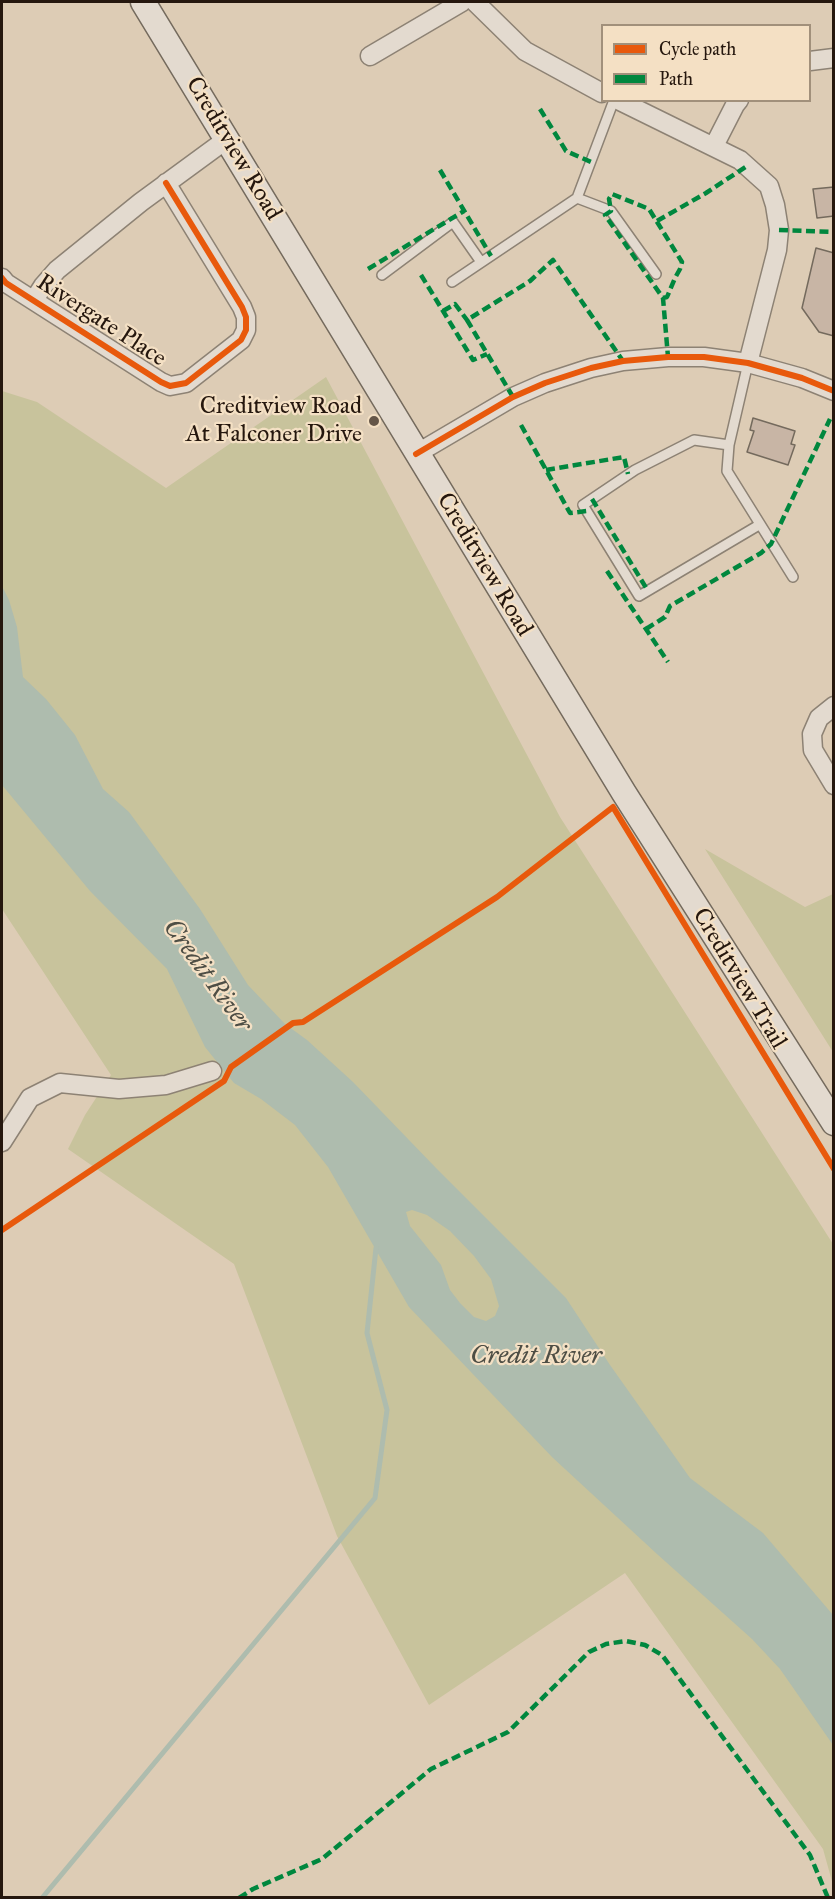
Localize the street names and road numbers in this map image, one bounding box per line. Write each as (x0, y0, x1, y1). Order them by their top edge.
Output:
street label: Creditview Road (179, 72, 287, 226)
street label: Rivergate Place (31, 268, 171, 374)
street label: Creditview Road (430, 488, 538, 642)
street label: Creditview Trail (686, 903, 792, 1055)

